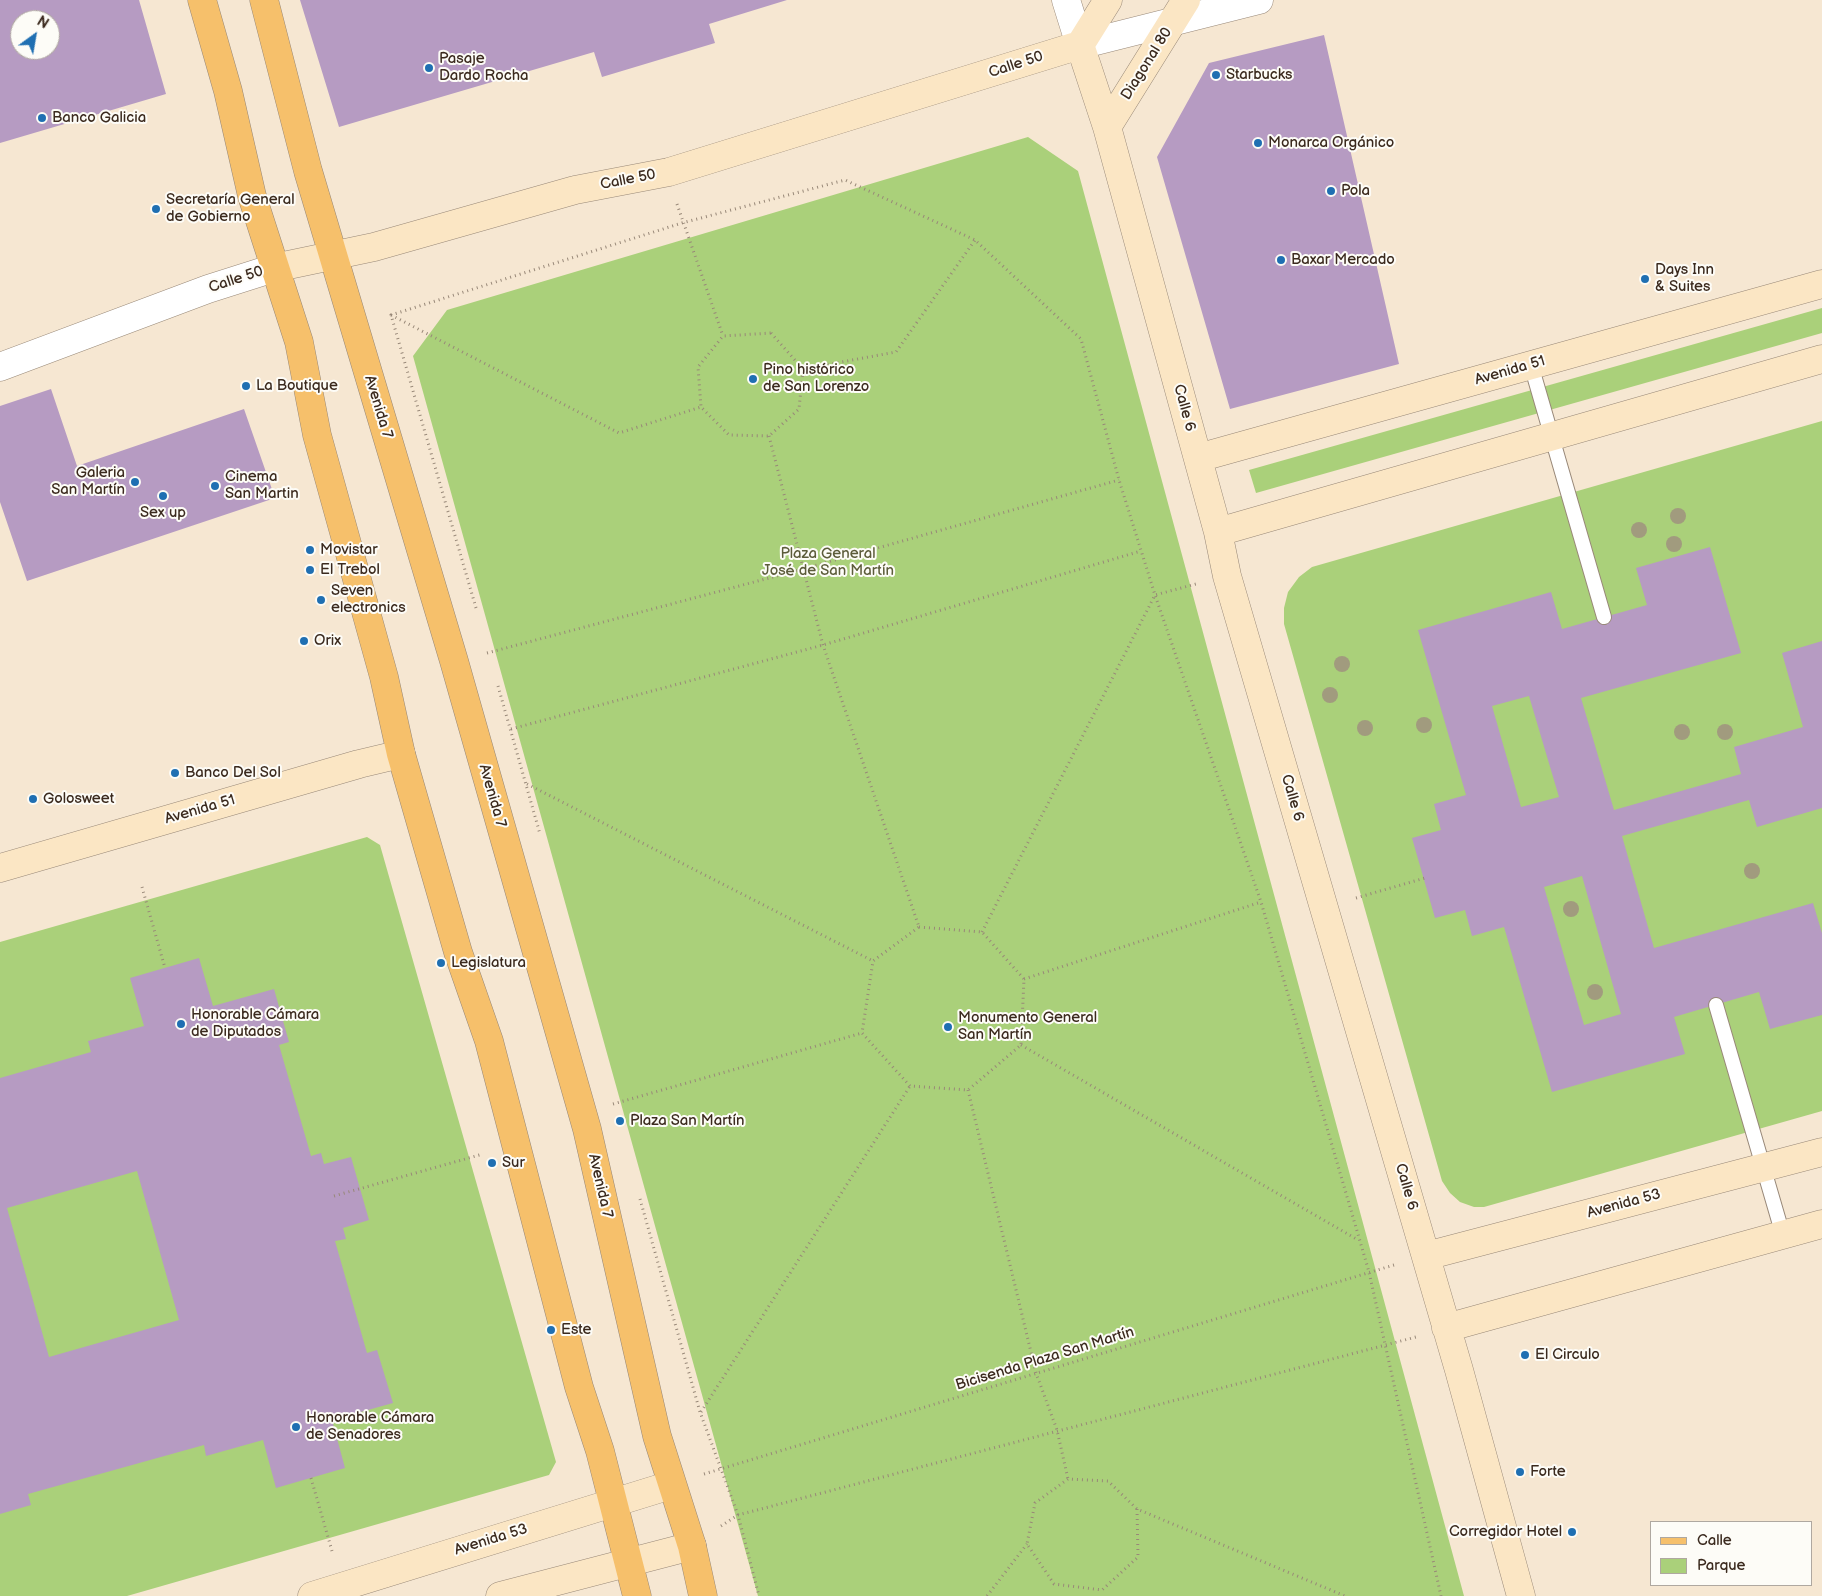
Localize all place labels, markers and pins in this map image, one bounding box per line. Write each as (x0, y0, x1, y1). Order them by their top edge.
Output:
place label: Pasaje Dardo Rocha (439, 50, 528, 85)
marker: Pasaje Dardo Rocha (423, 62, 435, 74)
place label: Starbucks (1226, 66, 1293, 84)
marker: Starbucks (1210, 69, 1222, 81)
place label: Banco Galicia (52, 109, 146, 127)
marker: Banco Galicia (36, 112, 48, 124)
place label: Monarca Orgánico (1268, 134, 1394, 152)
marker: Monarca Orgánico (1252, 137, 1264, 149)
place label: Pola (1341, 182, 1370, 200)
marker: Pola (1325, 185, 1337, 197)
place label: Secretaría General de Gobierno (166, 191, 295, 226)
marker: Secretaría General de Gobierno (150, 203, 162, 215)
place label: Baxar Mercado (1291, 251, 1395, 269)
marker: Baxar Mercado (1275, 254, 1287, 266)
place label: Days Inn & Suites (1655, 261, 1714, 296)
marker: Days Inn & Suites (1639, 273, 1651, 285)
place label: Pino histórico de San Lorenzo (763, 361, 869, 396)
marker: Pino histórico de San Lorenzo (747, 373, 759, 385)
place label: La Boutique (256, 377, 338, 395)
marker: La Boutique (240, 380, 252, 392)
place label: Galeria San Martín (51, 464, 125, 499)
place label: Cinema San Martin (225, 468, 299, 503)
marker: Galeria San Martín (129, 476, 141, 488)
marker: Cinema San Martin (209, 480, 221, 492)
marker: Sex up (157, 490, 169, 502)
place label: Sex up (140, 504, 186, 522)
place label: Movistar (320, 541, 378, 559)
marker: Movistar (304, 544, 316, 556)
place label: El Trebol (320, 561, 380, 579)
marker: El Trebol (304, 564, 316, 576)
place label: Seven electronics (331, 582, 406, 617)
marker: Seven electronics (315, 594, 327, 606)
place label: Orix (314, 632, 341, 650)
marker: Orix (298, 635, 310, 647)
place label: Banco Del Sol (185, 764, 281, 782)
marker: Banco Del Sol (169, 767, 181, 779)
place label: Golosweet (43, 790, 114, 808)
marker: Golosweet (27, 793, 39, 805)
place label: Legislatura (451, 954, 526, 972)
marker: Legislatura (435, 957, 447, 969)
place label: Honorable Cámara de Diputados (191, 1006, 319, 1041)
place label: Monumento General San Martín (958, 1009, 1097, 1044)
marker: Honorable Cámara de Diputados (175, 1018, 187, 1030)
marker: Monumento General San Martín (942, 1021, 954, 1033)
place label: Plaza San Martín (630, 1112, 744, 1130)
marker: Plaza San Martín (614, 1115, 626, 1127)
place label: Sur (502, 1154, 525, 1172)
marker: Sur (486, 1157, 498, 1169)
place label: Este (561, 1321, 591, 1339)
marker: Este (545, 1324, 557, 1336)
place label: El Circulo (1535, 1346, 1600, 1364)
marker: El Circulo (1519, 1349, 1531, 1361)
place label: Honorable Cámara de Senadores (306, 1409, 434, 1444)
marker: Honorable Cámara de Senadores (290, 1421, 302, 1433)
place label: Forte (1530, 1463, 1566, 1481)
marker: Forte (1514, 1466, 1526, 1478)
place label: Corregidor Hotel (1449, 1523, 1562, 1541)
marker: Corregidor Hotel (1566, 1526, 1578, 1538)

